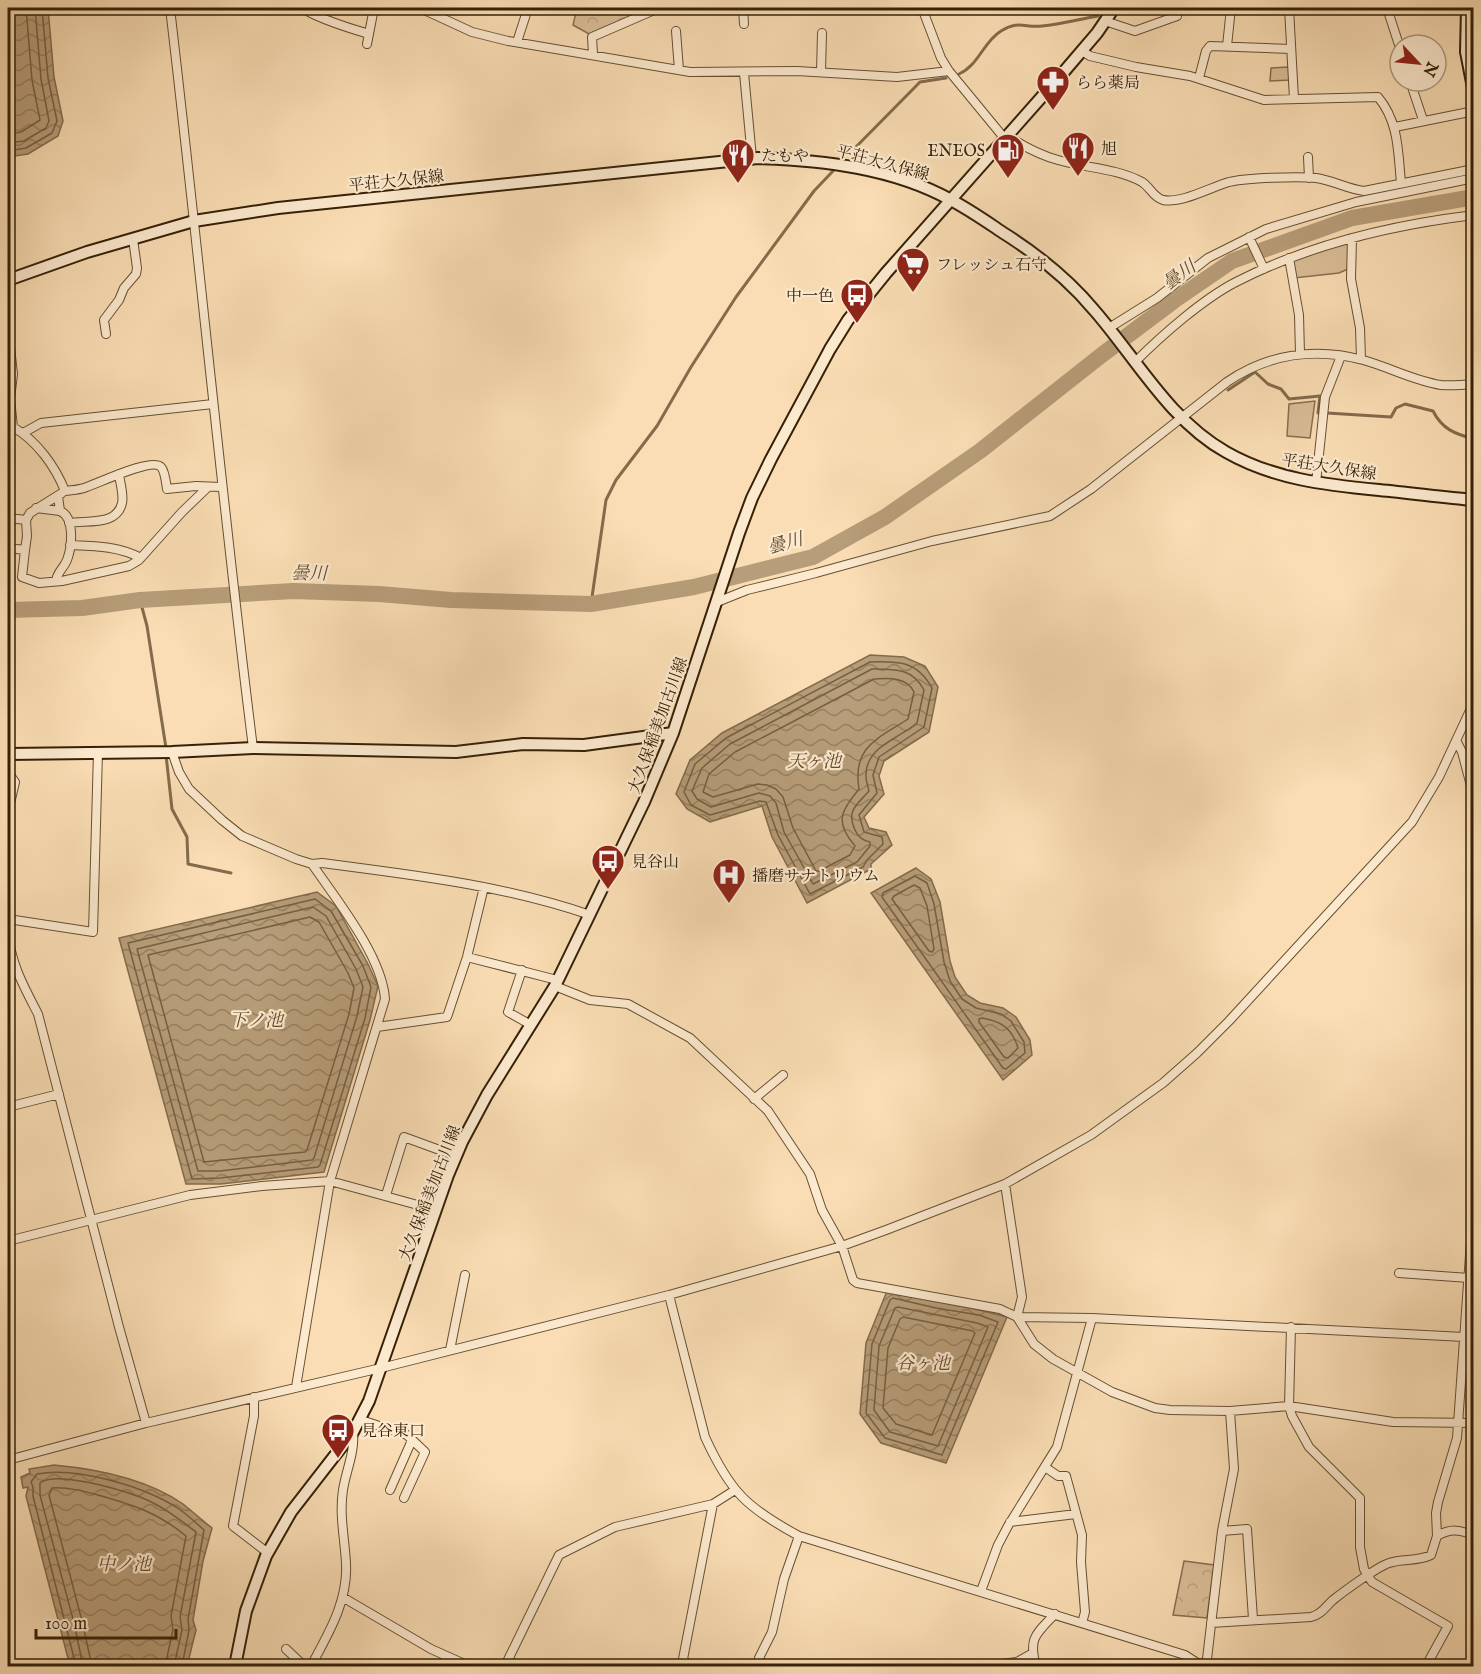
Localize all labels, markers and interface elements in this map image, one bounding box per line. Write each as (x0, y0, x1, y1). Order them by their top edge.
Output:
north arrow (1388, 33, 1448, 93)
text: N (1418, 57, 1442, 79)
pharmacy icon: らら薬局 (1035, 64, 1071, 111)
place label: らら薬局 (1076, 74, 1140, 94)
restaurant icon: 旭 (1060, 130, 1096, 177)
fuel station icon: ENEOS (990, 132, 1026, 179)
restaurant icon: たもや (720, 137, 756, 184)
place label: 旭 (1101, 140, 1117, 160)
street label: 平荘大久保線 (834, 142, 931, 186)
place label: ENEOS (928, 142, 985, 162)
place label: たもや (761, 147, 809, 167)
street label: 平荘大久保線 (347, 167, 445, 197)
supermarket icon: フレッシュ石守 (895, 246, 931, 293)
water label: 曇川 (1159, 255, 1203, 296)
place label: フレッシュ石守 (936, 256, 1047, 276)
bus stop icon: 中一色 (839, 277, 875, 324)
place label: 中一色 (786, 287, 834, 307)
street label: 平荘大久保線 (1280, 451, 1378, 485)
water label: 曇川 (765, 528, 808, 560)
water label: 曇川 (291, 563, 329, 586)
street label: 大久保稲美加古川線 (625, 655, 693, 797)
water label: 天ヶ池 (787, 751, 843, 774)
bus stop icon: 見谷山 (590, 843, 626, 890)
place label: 見谷山 (631, 853, 679, 873)
hospital icon: 播磨サナトリウム (711, 857, 747, 904)
place label: 播磨サナトリウム (752, 867, 880, 887)
water label: 下ノ池 (229, 1010, 285, 1033)
street label: 大久保稲美加古川線 (396, 1123, 466, 1265)
water label: 谷ヶ池 (896, 1353, 952, 1376)
bus stop icon: 見谷東口 (320, 1412, 356, 1459)
place label: 見谷東口 (361, 1422, 425, 1442)
water label: 中ノ池 (97, 1554, 153, 1577)
scale bar (36, 1602, 176, 1640)
text: 100 m (45, 1613, 87, 1636)

